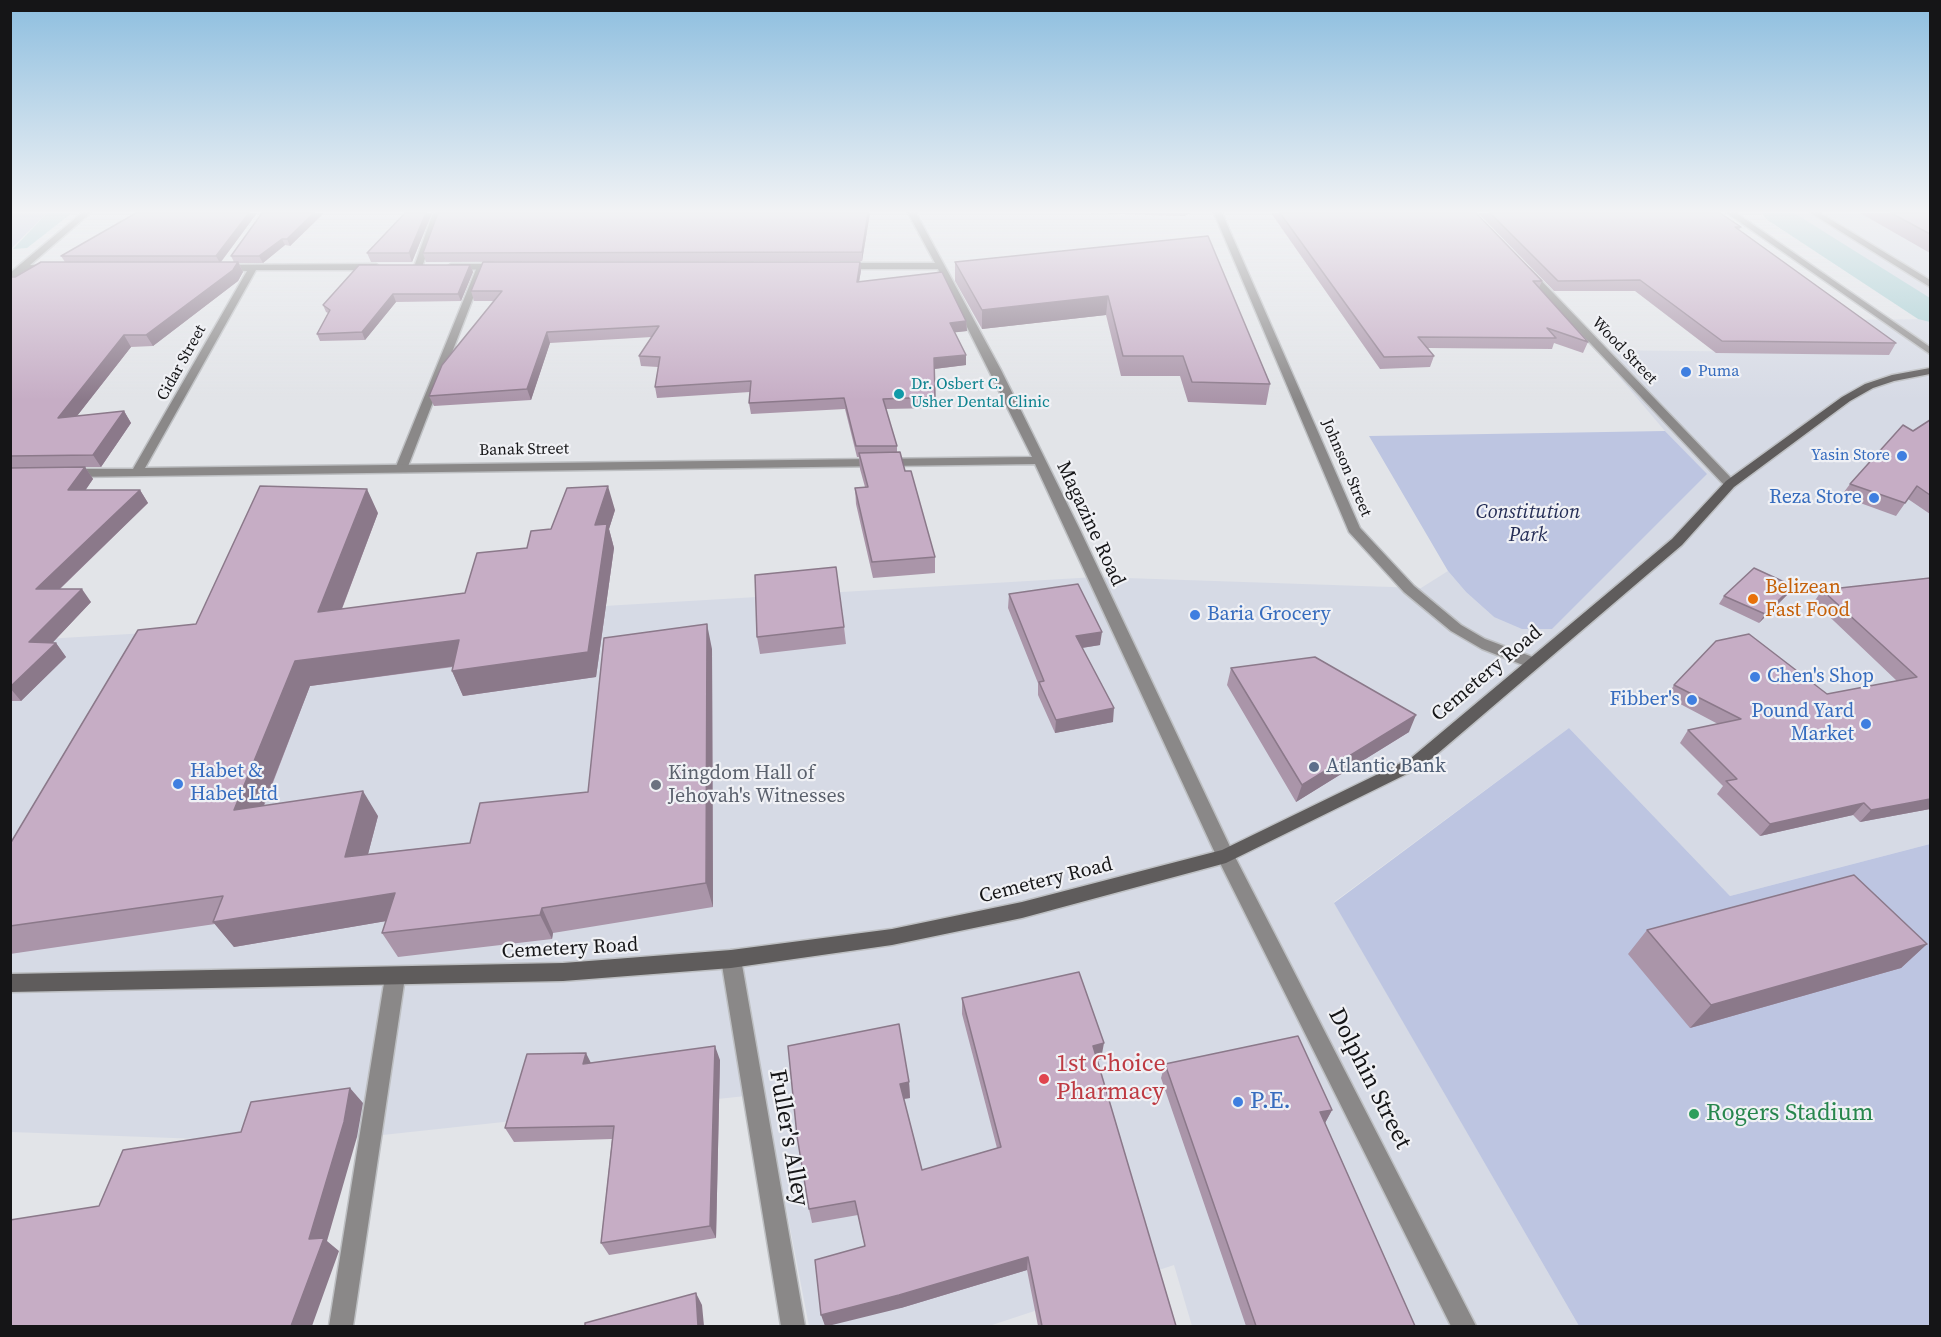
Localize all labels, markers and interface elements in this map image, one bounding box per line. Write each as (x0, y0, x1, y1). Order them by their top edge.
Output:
street label: Wood Street (1587, 313, 1661, 389)
street label: Cidar Street (153, 322, 211, 404)
place label: Puma (1698, 362, 1739, 382)
marker: Puma (1679, 365, 1693, 379)
place label: Dr. Osbert C. Usher Dental Clinic (911, 375, 1050, 413)
marker: Dr. Osbert C. Usher Dental Clinic (892, 387, 906, 401)
street label: Johnson Street (1317, 416, 1375, 520)
street label: Banak Street (479, 440, 569, 460)
place label: Yasin Store (1811, 446, 1890, 466)
marker: Yasin Store (1895, 449, 1909, 463)
street label: Magazine Road (1051, 458, 1129, 590)
place label: Reza Store (1769, 486, 1862, 510)
marker: Reza Store (1867, 491, 1881, 505)
park label: Constitution Park (1476, 501, 1580, 548)
place label: Belizean Fast Food (1765, 576, 1850, 623)
marker: Belizean Fast Food (1746, 592, 1760, 606)
place label: Baria Grocery (1207, 603, 1331, 627)
marker: Baria Grocery (1188, 608, 1202, 622)
street label: Cemetery Road (1427, 621, 1547, 727)
place label: Chen's Shop (1767, 665, 1874, 689)
marker: Chen's Shop (1748, 670, 1762, 684)
place label: Fibber's (1609, 688, 1680, 712)
marker: Fibber's (1685, 693, 1699, 707)
place label: Pound Yard Market (1751, 700, 1854, 747)
marker: Pound Yard Market (1859, 717, 1873, 731)
place label: Atlantic Bank (1326, 755, 1446, 779)
place label: Habet & Habet Ltd (190, 760, 278, 807)
marker: Atlantic Bank (1307, 760, 1321, 774)
place label: Kingdom Hall of Jehovah's Witnesses (668, 762, 845, 809)
marker: Habet & Habet Ltd (171, 777, 185, 791)
marker: Kingdom Hall of Jehovah's Witnesses (649, 778, 663, 792)
street label: Cemetery Road (977, 853, 1115, 909)
street label: Cemetery Road (501, 933, 639, 965)
street label: Dolphin Street (1321, 1004, 1417, 1154)
place label: 1st Choice Pharmacy (1056, 1051, 1166, 1107)
street label: Fuller's Alley (762, 1067, 814, 1209)
marker: 1st Choice Pharmacy (1037, 1072, 1051, 1086)
place label: P.E. (1250, 1088, 1291, 1116)
marker: P.E. (1231, 1095, 1245, 1109)
place label: Rogers Stadium (1706, 1100, 1873, 1128)
marker: Rogers Stadium (1687, 1107, 1701, 1121)

